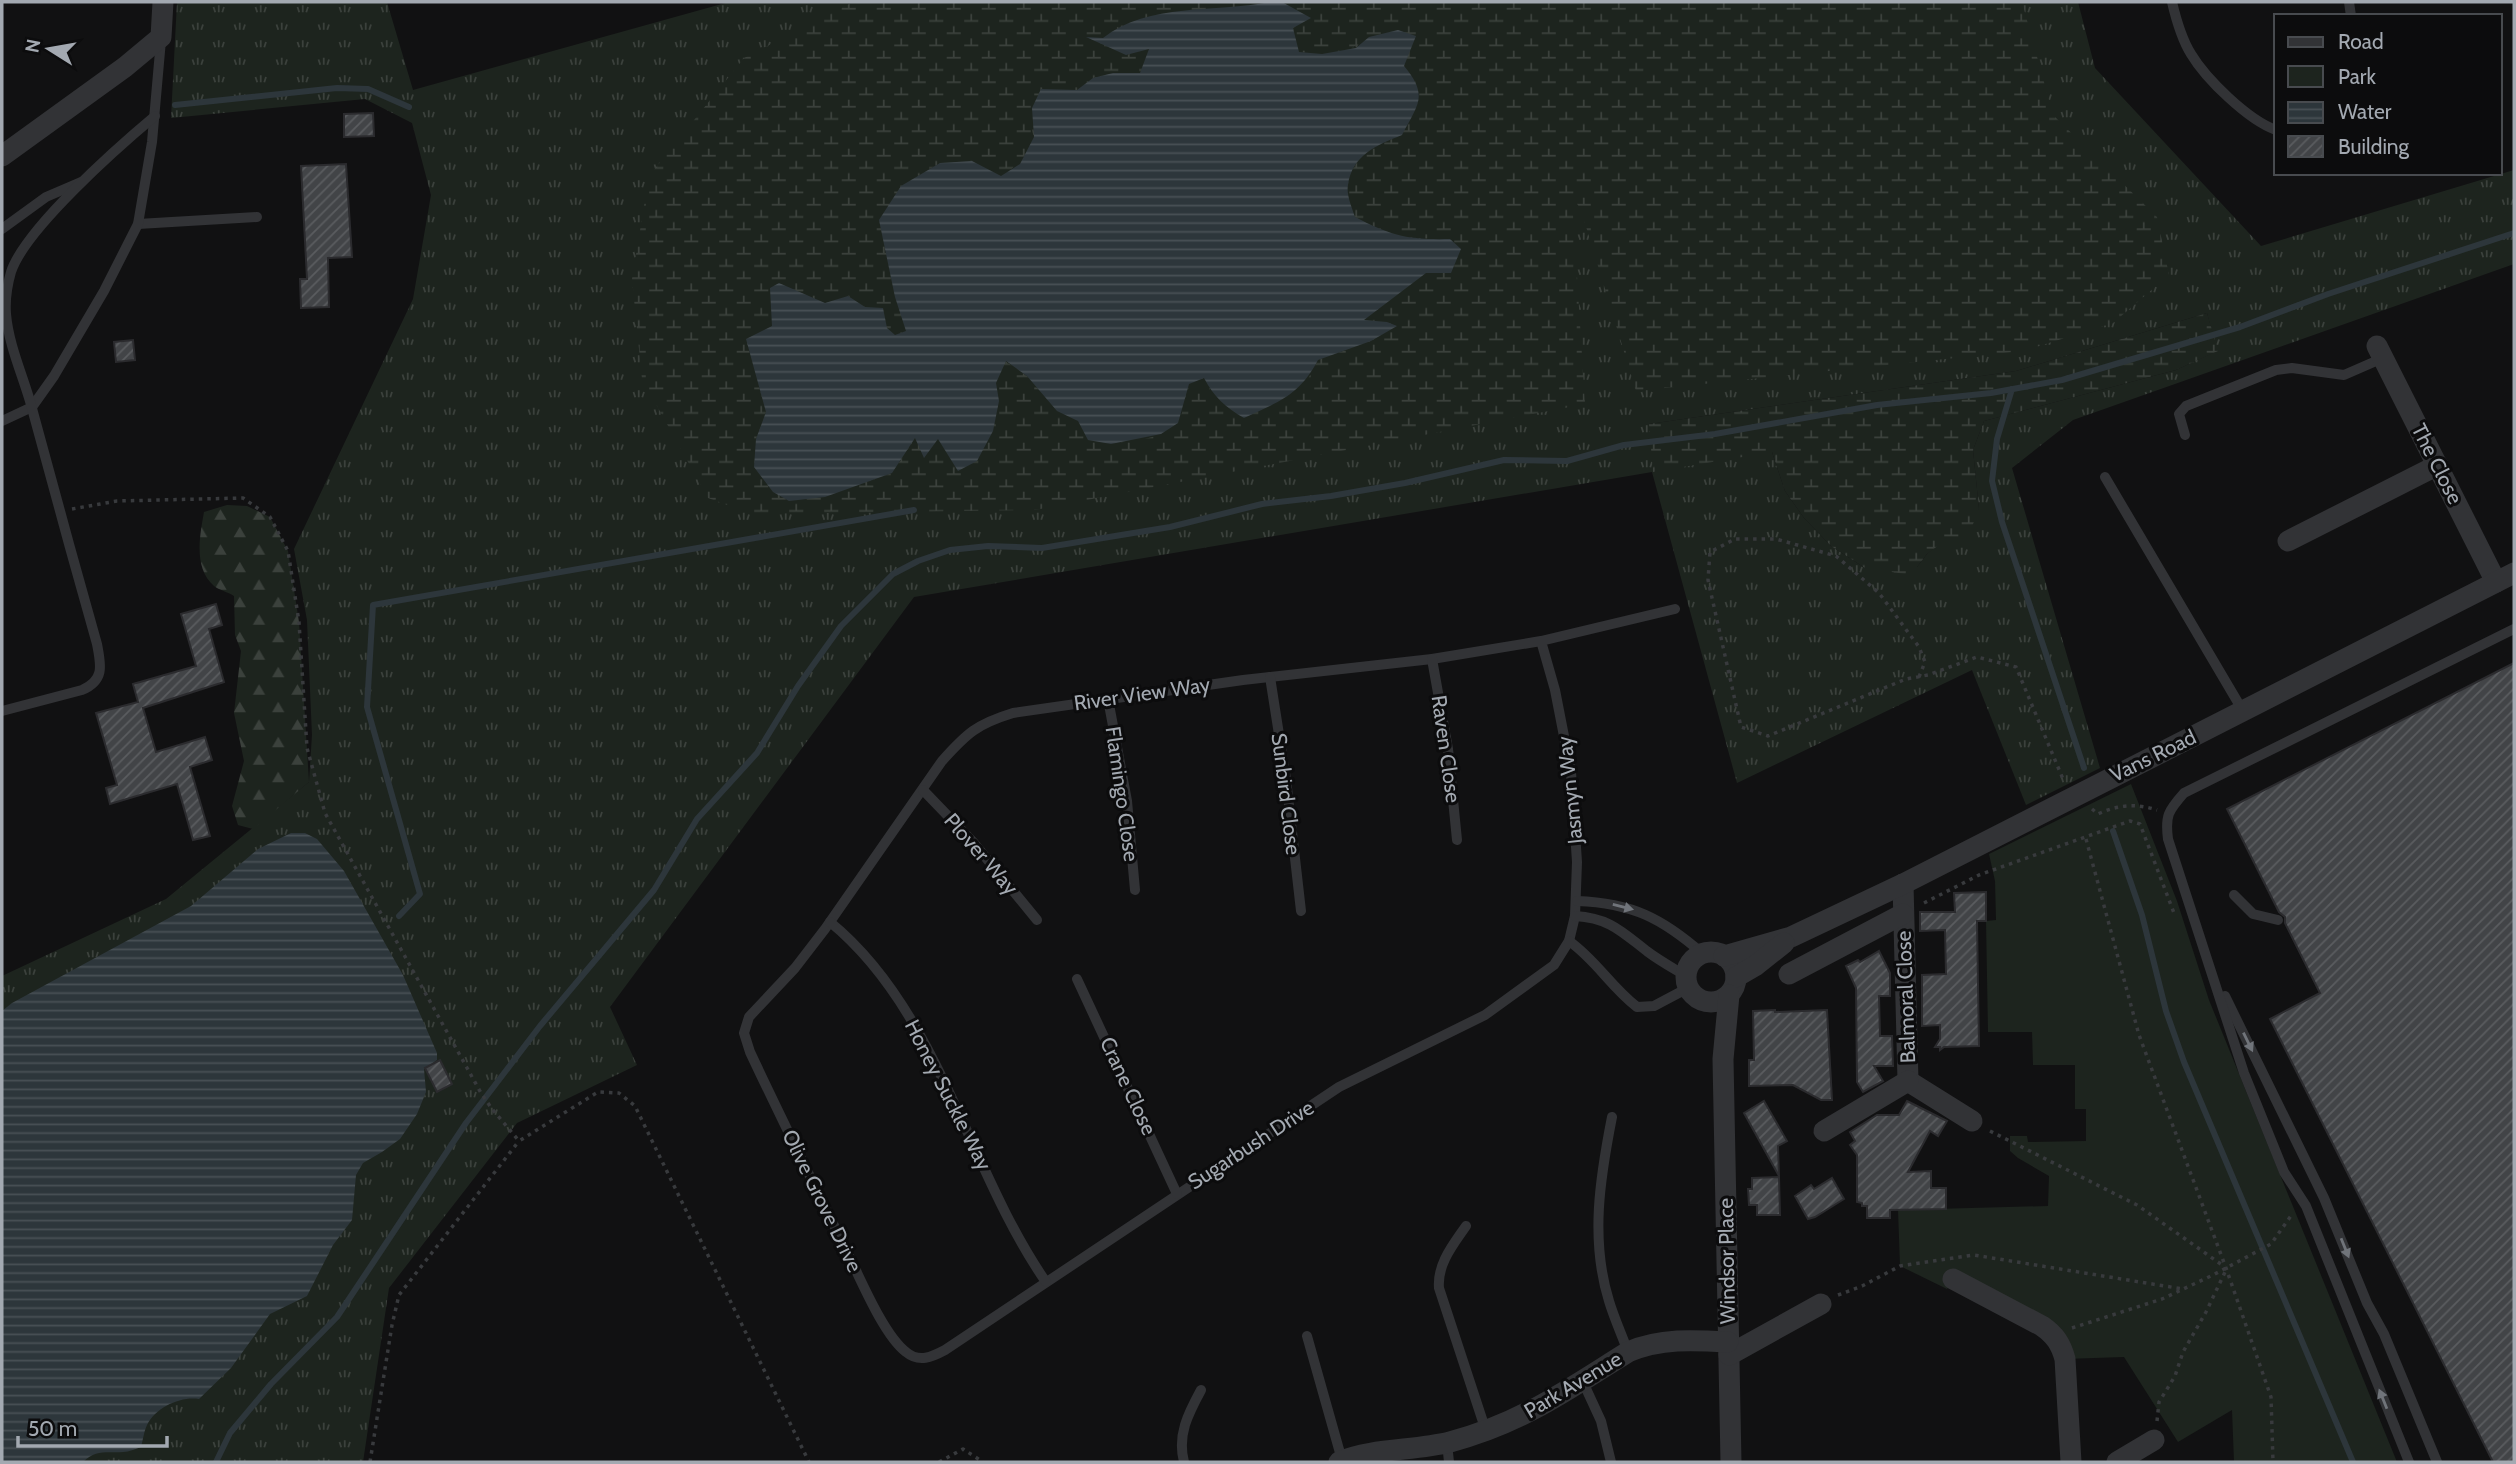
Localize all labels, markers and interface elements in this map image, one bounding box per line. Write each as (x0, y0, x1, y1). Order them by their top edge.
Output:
north arrow (14, 14, 84, 84)
legend (2274, 14, 2502, 175)
text: Road (2338, 29, 2384, 54)
text: N (20, 37, 45, 55)
text: Park (2338, 64, 2376, 89)
text: Water (2338, 99, 2392, 124)
text: Building (2338, 134, 2410, 159)
street label: The Close (2407, 419, 2468, 508)
street label: River View Way (1072, 672, 1212, 715)
street label: Raven Close (1427, 694, 1466, 805)
street label: Vans Road (2106, 724, 2200, 787)
street label: Flamingo Close (1101, 725, 1144, 863)
street label: Sunbird Close (1267, 732, 1306, 857)
street label: Jasmyn Way (1551, 734, 1588, 846)
street label: Plover Way (939, 808, 1024, 900)
one-way arrow (1612, 902, 1634, 913)
street label: Balmoral Close (1891, 930, 1920, 1064)
street label: Honey Suckle Way (900, 1015, 997, 1175)
one-way arrow (2242, 1032, 2253, 1052)
street label: Crane Close (1095, 1033, 1162, 1139)
street label: Sugarbush Drive (1183, 1095, 1318, 1195)
street label: Olive Grove Drive (777, 1125, 868, 1276)
street label: Windsor Place (1713, 1197, 1740, 1324)
one-way arrow (2339, 1238, 2350, 1259)
street label: Park Avenue (1520, 1346, 1626, 1423)
one-way arrow (2378, 1388, 2389, 1409)
scale bar (18, 1404, 166, 1448)
text: 50 m (28, 1416, 77, 1441)

